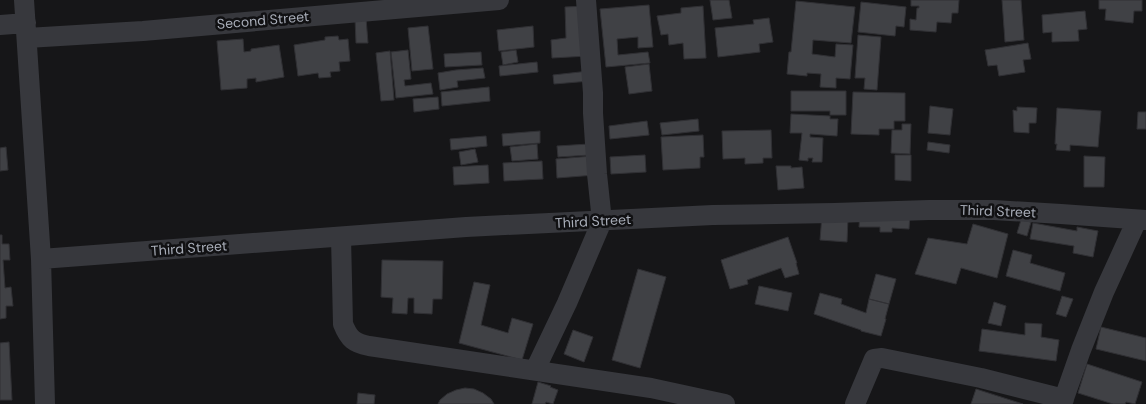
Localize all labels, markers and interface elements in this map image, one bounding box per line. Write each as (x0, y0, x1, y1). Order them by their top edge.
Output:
street label: Second Street (216, 7, 310, 33)
street label: Third Street (960, 201, 1036, 221)
street label: Third Street (554, 210, 632, 232)
street label: Third Street (150, 236, 228, 260)

